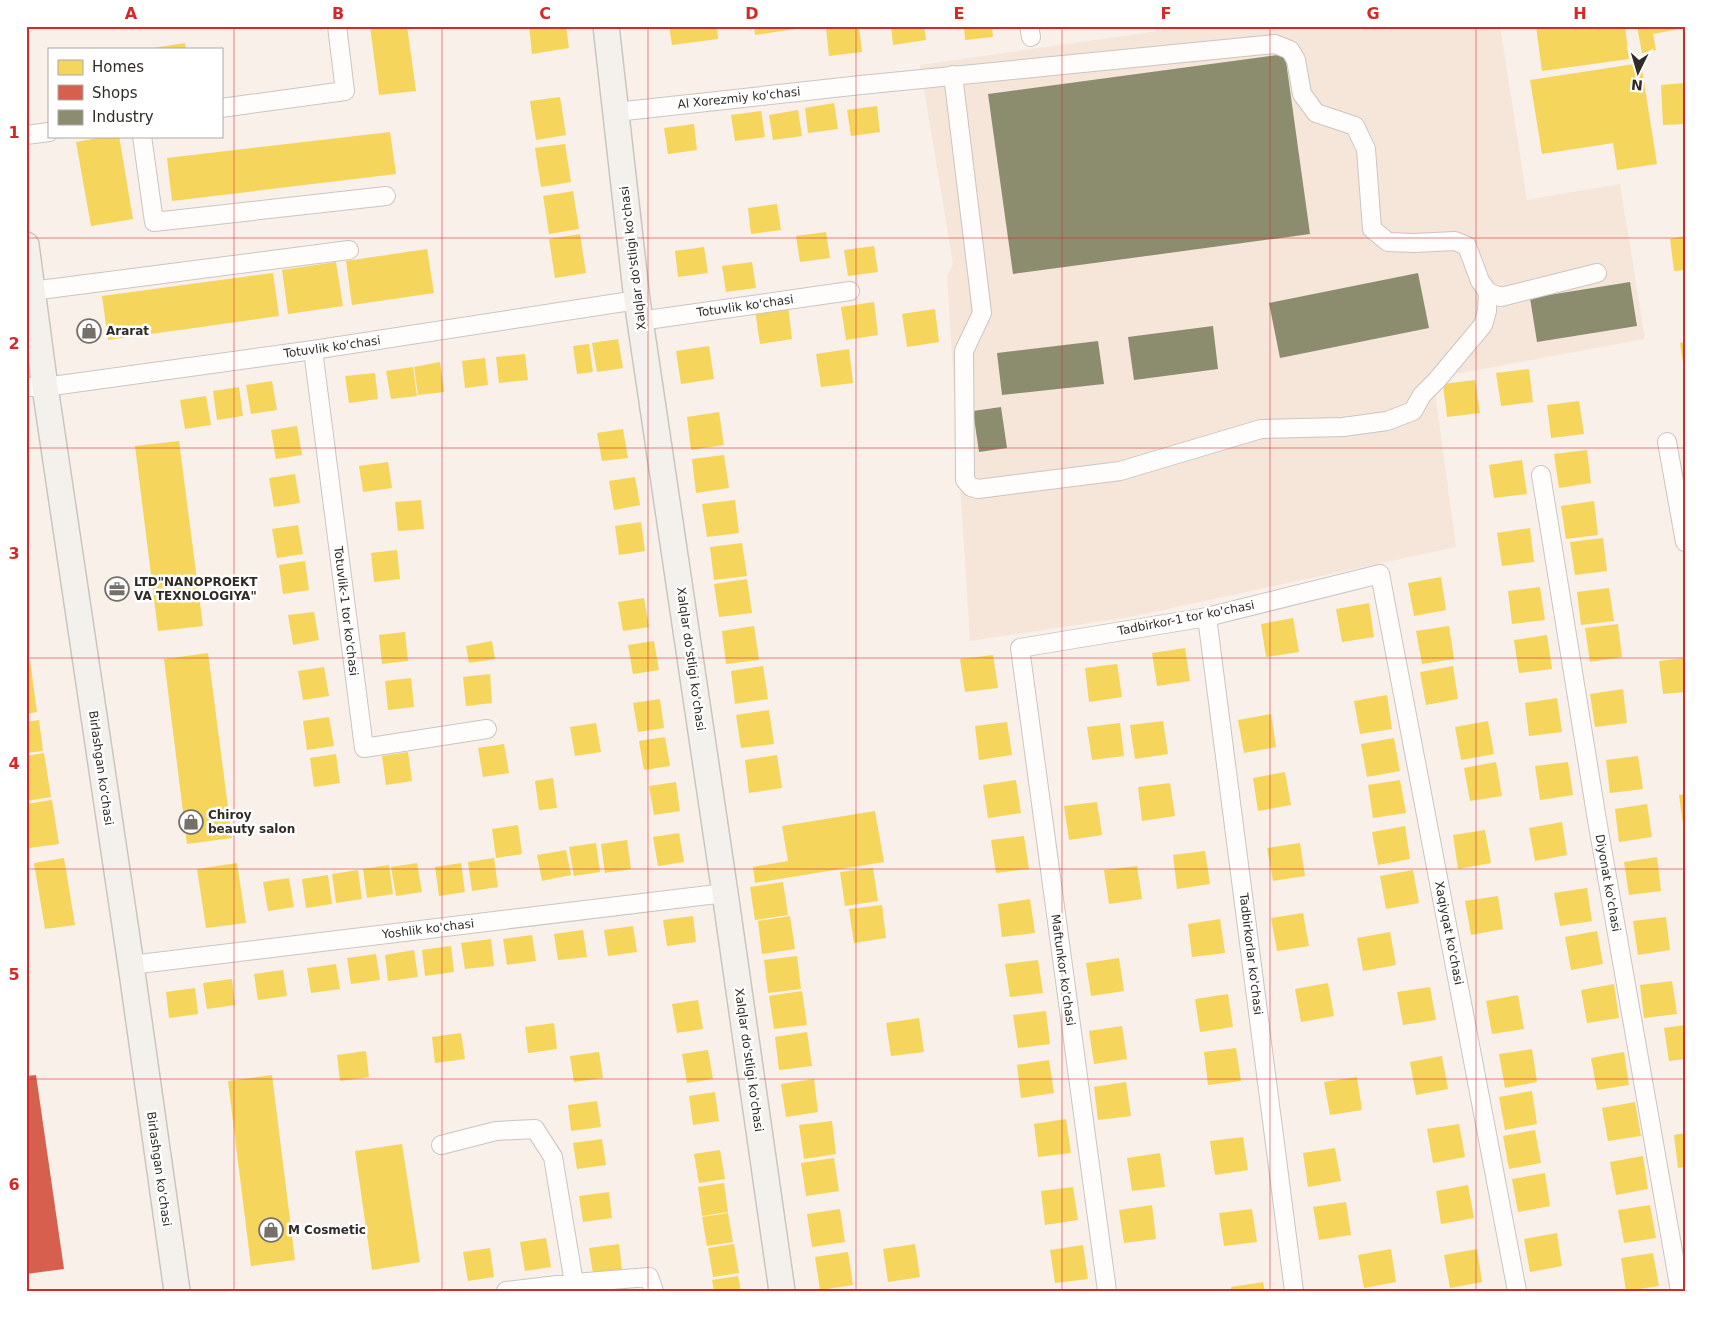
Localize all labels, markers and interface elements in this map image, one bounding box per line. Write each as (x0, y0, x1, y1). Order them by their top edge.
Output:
text: A (125, 4, 138, 23)
text: B (332, 4, 344, 23)
text: C (539, 4, 551, 23)
text: D (745, 4, 759, 23)
text: E (954, 4, 964, 23)
text: F (1161, 4, 1171, 23)
text: G (1366, 4, 1380, 23)
text: H (1573, 4, 1587, 23)
legend (48, 48, 222, 138)
north arrow (1614, 48, 1664, 98)
text: Homes (92, 58, 144, 76)
text: N (1630, 76, 1643, 93)
text: Shops (92, 84, 138, 102)
street label: Al Xorezmiy ko'chasi (677, 85, 801, 111)
text: Industry (92, 108, 154, 126)
text: 1 (8, 123, 20, 142)
street label: Xalqlar do'stligi ko'chasi (617, 185, 649, 331)
street label: Totuvlik ko'chasi (695, 292, 794, 320)
shop icon: Ararat (76, 318, 102, 344)
place label: Ararat (106, 324, 149, 338)
street label: Totuvlik ko'chasi (282, 333, 381, 361)
text: 2 (8, 334, 20, 353)
text: 3 (8, 544, 20, 563)
street label: Totuvlik-1 tor ko'chasi (331, 544, 361, 677)
place label: LTD"NANOPROEKT VA TEXNOLOGIYA" (134, 575, 258, 603)
office icon: LTD"NANOPROEKT VA TEXNOLOGIYA" (104, 576, 130, 602)
street label: Xalqlar do'stligi ko'chasi (674, 586, 708, 732)
street label: Tadbirkor-1 tor ko'chasi (1115, 598, 1256, 638)
street label: Birlashgan ko'chasi (86, 710, 116, 826)
text: 4 (8, 754, 20, 773)
place label: Chiroy beauty salon (208, 808, 295, 836)
shop icon: Chiroy beauty salon (178, 809, 204, 835)
street label: Diyonat ko'chasi (1593, 833, 1623, 933)
street label: Xaqiyqat ko'chasi (1432, 880, 1466, 986)
street label: Tadbirkorlar ko'chasi (1236, 891, 1265, 1016)
street label: Maftunkor ko'chasi (1048, 913, 1078, 1027)
street label: Yoshlik ko'chasi (380, 916, 475, 942)
text: 5 (8, 965, 20, 984)
street label: Xalqlar do'stligi ko'chasi (732, 987, 766, 1133)
street label: Birlashgan ko'chasi (144, 1111, 174, 1227)
text: 6 (8, 1175, 20, 1194)
shop icon: M Cosmetic (258, 1217, 284, 1243)
place label: M Cosmetic (288, 1223, 366, 1237)

